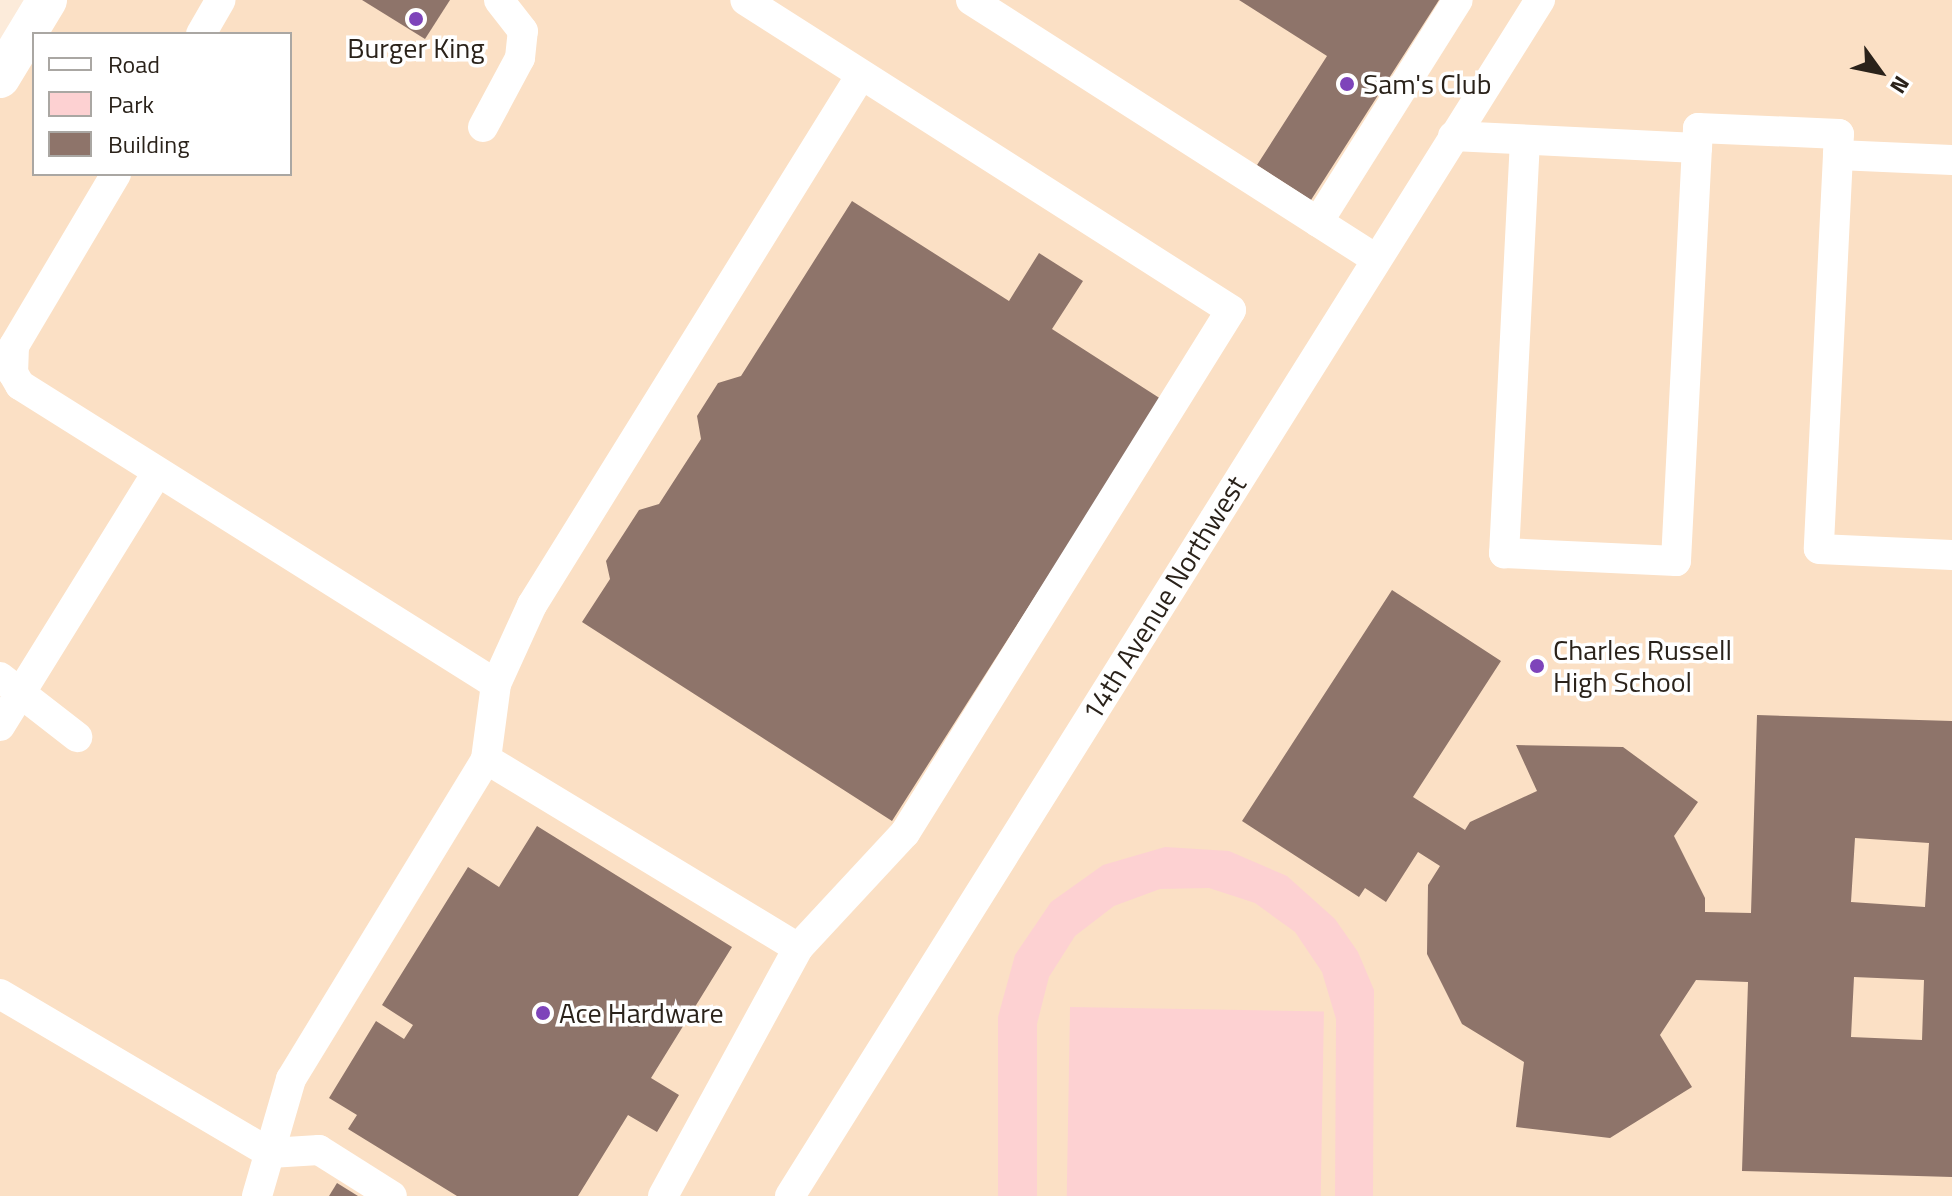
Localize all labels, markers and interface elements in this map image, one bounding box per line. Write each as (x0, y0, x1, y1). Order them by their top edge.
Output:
marker: Burger King (407, 10, 425, 28)
place label: Burger King (347, 31, 485, 65)
legend (32, 32, 292, 176)
north arrow (1840, 32, 1920, 112)
text: Road (108, 46, 160, 82)
place label: Sam's Club (1363, 67, 1491, 101)
text: N (1882, 69, 1919, 101)
marker: Sam's Club (1338, 75, 1356, 93)
text: Park (108, 86, 154, 122)
text: Building (108, 126, 190, 162)
street label: 14th Avenue Northwest (1075, 469, 1253, 727)
place label: Charles Russell High School (1553, 633, 1732, 699)
marker: Charles Russell High School (1528, 657, 1546, 675)
place label: Ace Hardware (559, 996, 724, 1030)
marker: Ace Hardware (534, 1004, 552, 1022)

